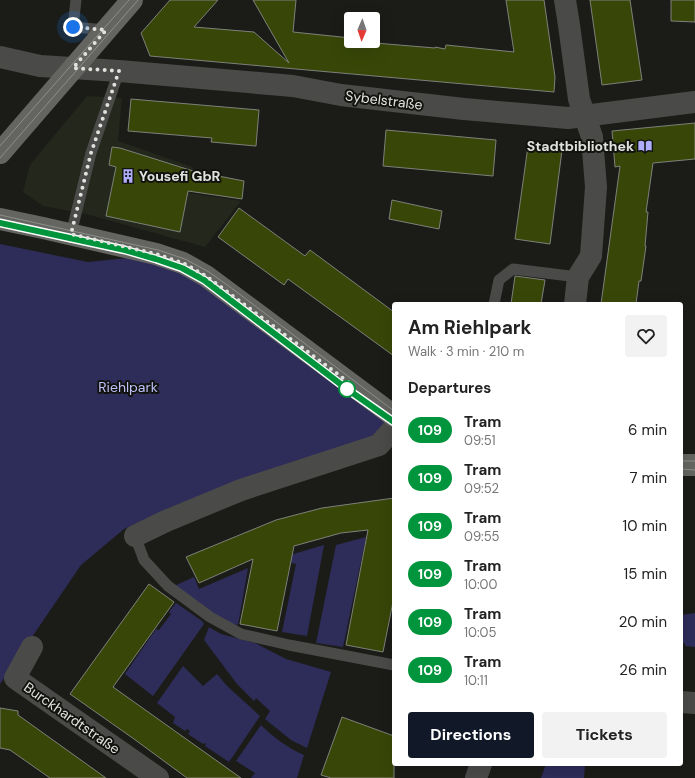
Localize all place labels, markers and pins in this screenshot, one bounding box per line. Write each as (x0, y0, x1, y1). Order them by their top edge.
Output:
place label: Stadtbibliothek (527, 137, 634, 155)
library icon: Stadtbibliothek (637, 138, 653, 154)
place label: Yousefi GbR (139, 167, 221, 185)
building icon: Yousefi GbR (120, 168, 136, 184)
unlabelled marker (338, 380, 356, 398)

